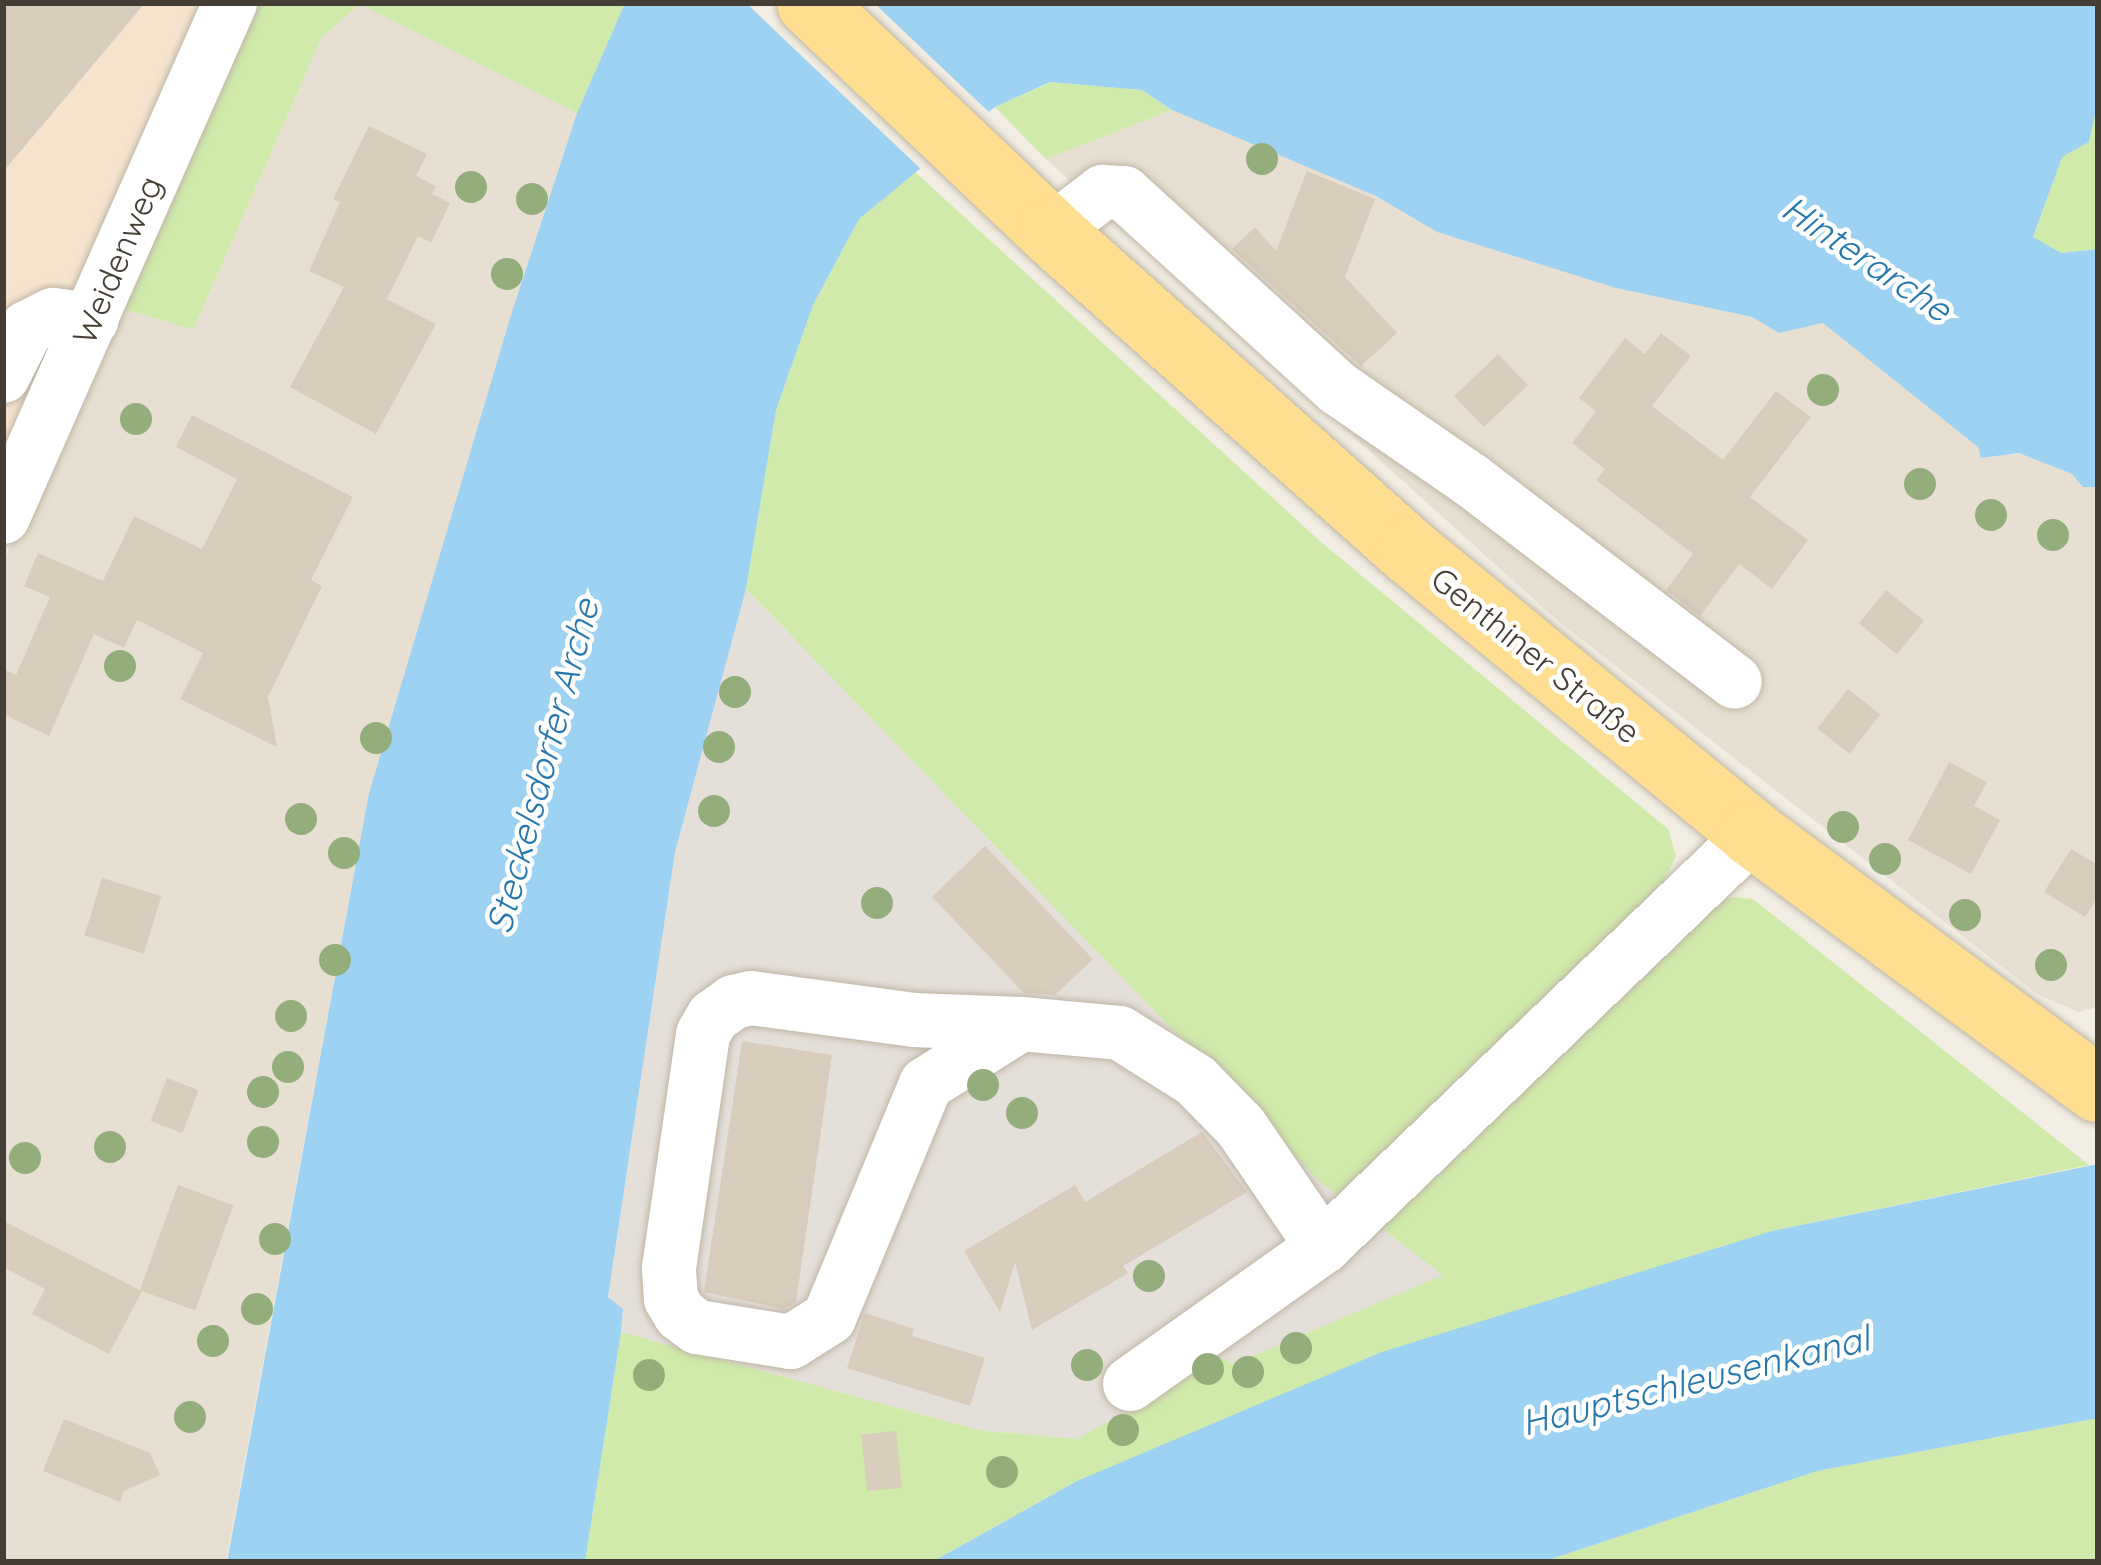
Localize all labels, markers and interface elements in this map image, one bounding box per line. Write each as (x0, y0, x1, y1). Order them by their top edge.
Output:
street label: Weidenweg (64, 170, 170, 350)
water label: Hinterarche (1774, 186, 1960, 330)
street label: Genthiner Straße (1423, 559, 1649, 751)
water label: Steckelsdorfer Arche (477, 594, 607, 938)
water label: Hauptschleusenkanal (1516, 1316, 1874, 1444)

